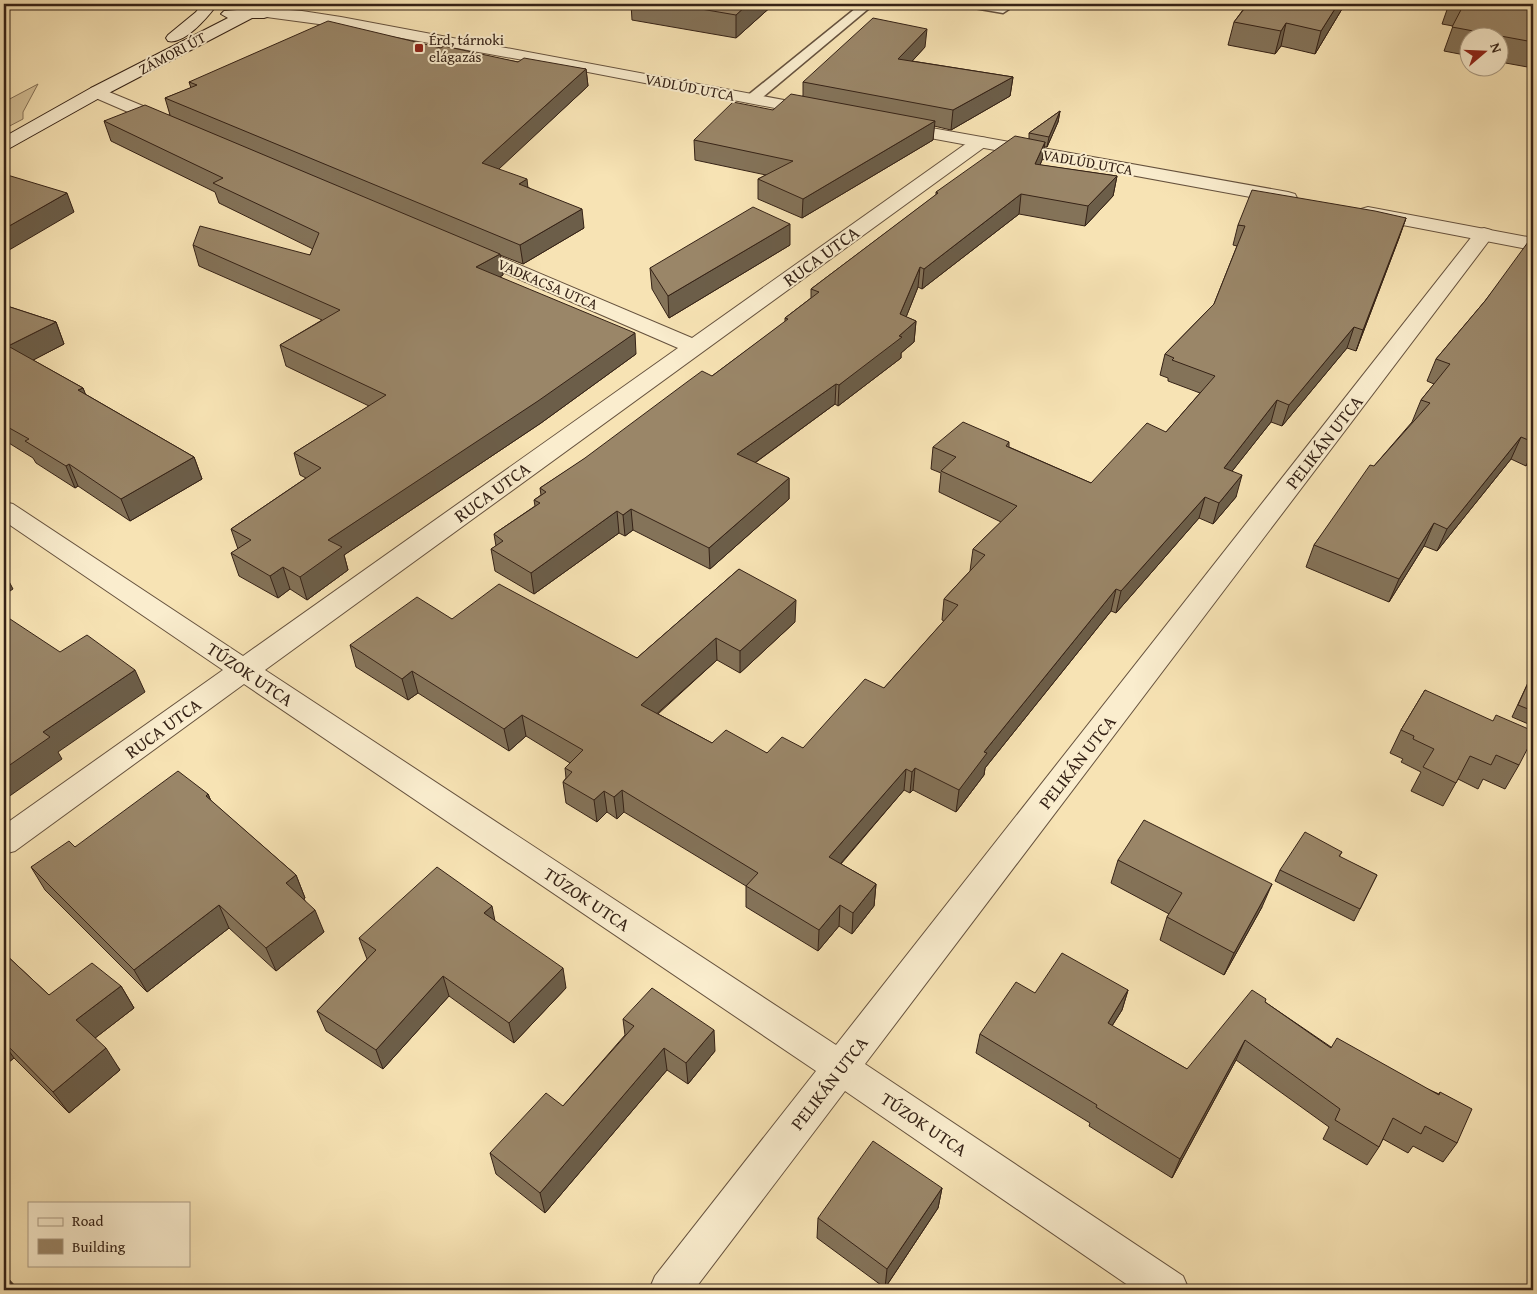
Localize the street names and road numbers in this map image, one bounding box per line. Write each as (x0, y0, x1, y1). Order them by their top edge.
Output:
street label: ZÁMORI ÚT (135, 26, 210, 79)
street label: VADLÚD UTCA (643, 68, 737, 106)
street label: VADLÚD UTCA (1041, 144, 1135, 180)
street label: RUCA UTCA (777, 219, 865, 293)
street label: VADKACSA UTCA (495, 253, 601, 315)
street label: PELIKÁN UTCA (1279, 389, 1369, 495)
street label: RUCA UTCA (448, 455, 536, 529)
street label: TÚZOK UTCA (201, 635, 299, 713)
street label: RUCA UTCA (119, 691, 207, 765)
street label: PELIKÁN UTCA (1032, 709, 1122, 815)
street label: TÚZOK UTCA (538, 860, 636, 938)
street label: PELIKÁN UTCA (784, 1030, 874, 1136)
street label: TÚZOK UTCA (875, 1085, 973, 1163)

